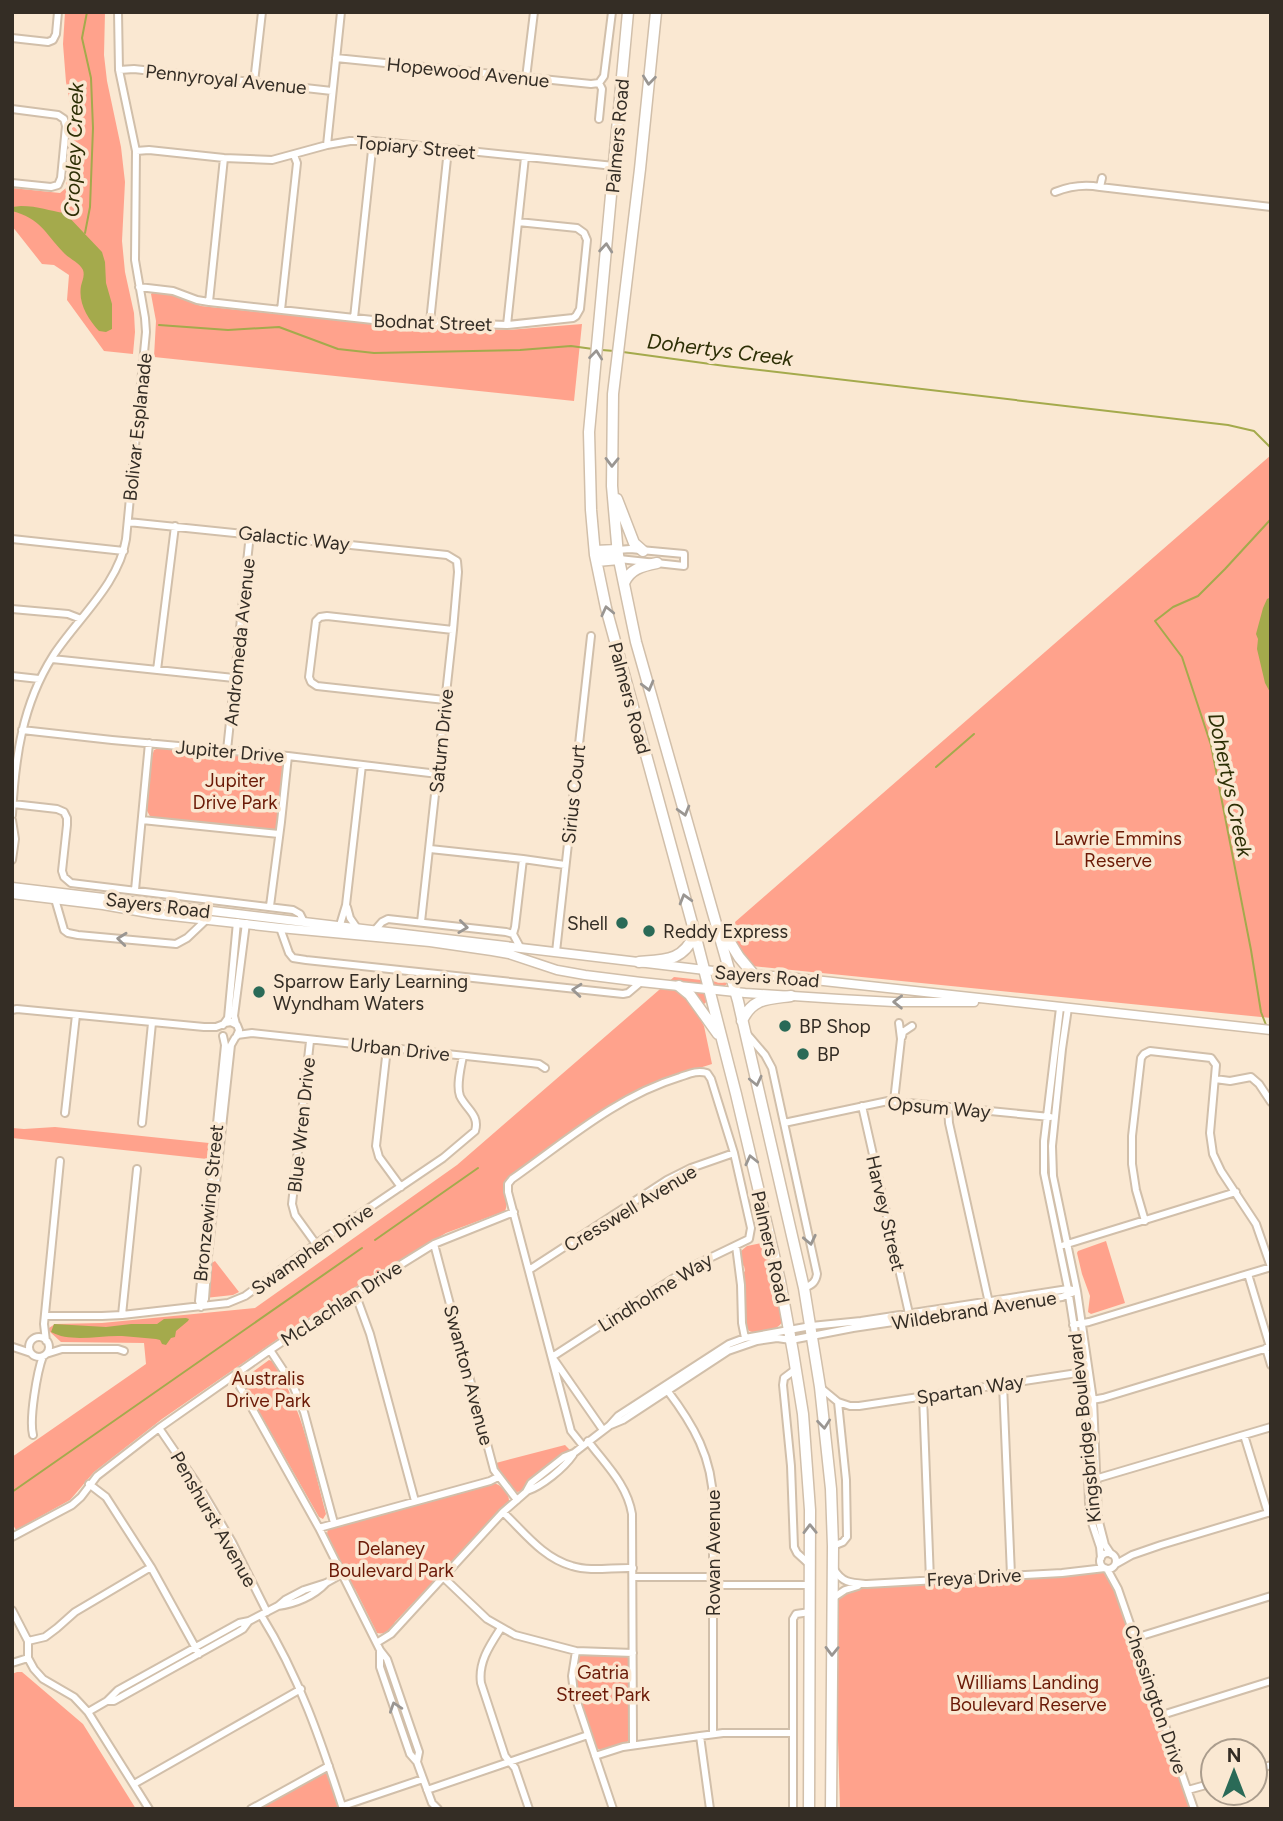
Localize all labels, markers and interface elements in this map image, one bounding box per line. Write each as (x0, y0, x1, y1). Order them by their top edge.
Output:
street label: Hopewood Avenue (385, 53, 550, 92)
street label: Pennyroyal Avenue (144, 60, 308, 99)
one-way arrow (642, 75, 657, 86)
street label: Palmers Road (601, 78, 634, 194)
water label: Cropley Creek (59, 81, 88, 218)
street label: Topiary Street (355, 131, 477, 164)
one-way arrow (598, 242, 613, 253)
street label: Bodnat Street (373, 309, 493, 336)
water label: Dohertys Creek (646, 328, 795, 371)
one-way arrow (588, 349, 603, 360)
street label: Bolivar Esplanade (118, 352, 157, 502)
one-way arrow (605, 457, 620, 468)
street label: Galactic Way (237, 521, 351, 556)
street label: Andromeda Avenue (219, 557, 260, 727)
one-way arrow (601, 605, 615, 617)
street label: Palmers Road (604, 640, 655, 757)
one-way arrow (640, 680, 655, 692)
street label: Saturn Drive (425, 688, 458, 794)
water label: Dohertys Creek (1203, 711, 1258, 860)
street label: Jupiter Drive (175, 735, 285, 768)
street label: Sirius Court (557, 743, 590, 845)
park label: Jupiter Drive Park (193, 769, 278, 814)
one-way arrow (675, 805, 690, 817)
park label: Lawrie Emmins Reserve (1054, 827, 1182, 872)
street label: Sayers Road (104, 888, 211, 923)
one-way arrow (679, 893, 694, 905)
place label: Shell (567, 912, 608, 935)
marker: Shell (614, 915, 630, 931)
one-way arrow (457, 920, 469, 935)
place label: Reddy Express (663, 920, 788, 943)
marker: Reddy Express (641, 923, 657, 939)
one-way arrow (116, 932, 128, 947)
street label: Sayers Road (714, 960, 820, 993)
place label: Sparrow Early Learning Wyndham Waters (273, 970, 468, 1015)
one-way arrow (571, 983, 582, 998)
marker: Sparrow Early Learning Wyndham Waters (251, 984, 267, 1000)
one-way arrow (892, 994, 903, 1010)
place label: BP Shop (799, 1015, 871, 1038)
marker: BP Shop (777, 1018, 793, 1034)
street label: Urban Drive (349, 1033, 451, 1066)
place label: BP (817, 1043, 840, 1066)
marker: BP (795, 1046, 811, 1062)
street label: Blue Wren Drive (283, 1056, 320, 1194)
one-way arrow (748, 1075, 762, 1087)
street label: Opsum Way (886, 1092, 991, 1123)
street label: Bronzewing Street (189, 1123, 228, 1283)
street label: Harvey Street (861, 1153, 910, 1273)
one-way arrow (745, 1154, 759, 1166)
street label: Cresswell Avenue (560, 1160, 701, 1257)
street label: Palmers Road (746, 1189, 795, 1306)
street label: Swamphen Drive (247, 1199, 378, 1300)
one-way arrow (801, 1234, 816, 1246)
street label: Lindholme Way (594, 1248, 717, 1337)
street label: McLachlan Drive (276, 1256, 406, 1351)
street label: Wildebrand Avenue (890, 1286, 1058, 1335)
street label: Swanton Avenue (439, 1302, 498, 1448)
street label: Kingsbridge Boulevard (1063, 1332, 1106, 1524)
park label: Australis Drive Park (226, 1367, 311, 1412)
street label: Spartan Way (915, 1370, 1025, 1409)
one-way arrow (816, 1419, 831, 1430)
street label: Penshurst Avenue (165, 1447, 262, 1591)
street label: Rowan Avenue (702, 1490, 725, 1616)
one-way arrow (802, 1523, 818, 1533)
park label: Delaney Boulevard Park (328, 1537, 454, 1582)
street label: Freya Drive (926, 1564, 1022, 1591)
street label: Chessington Drive (1119, 1622, 1192, 1777)
one-way arrow (824, 1647, 840, 1657)
park label: Gatria Street Park (556, 1661, 651, 1706)
park label: Williams Landing Boulevard Reserve (949, 1671, 1107, 1716)
one-way arrow (389, 1702, 403, 1714)
north arrow (1199, 1737, 1269, 1807)
text: N (1227, 1744, 1241, 1767)

